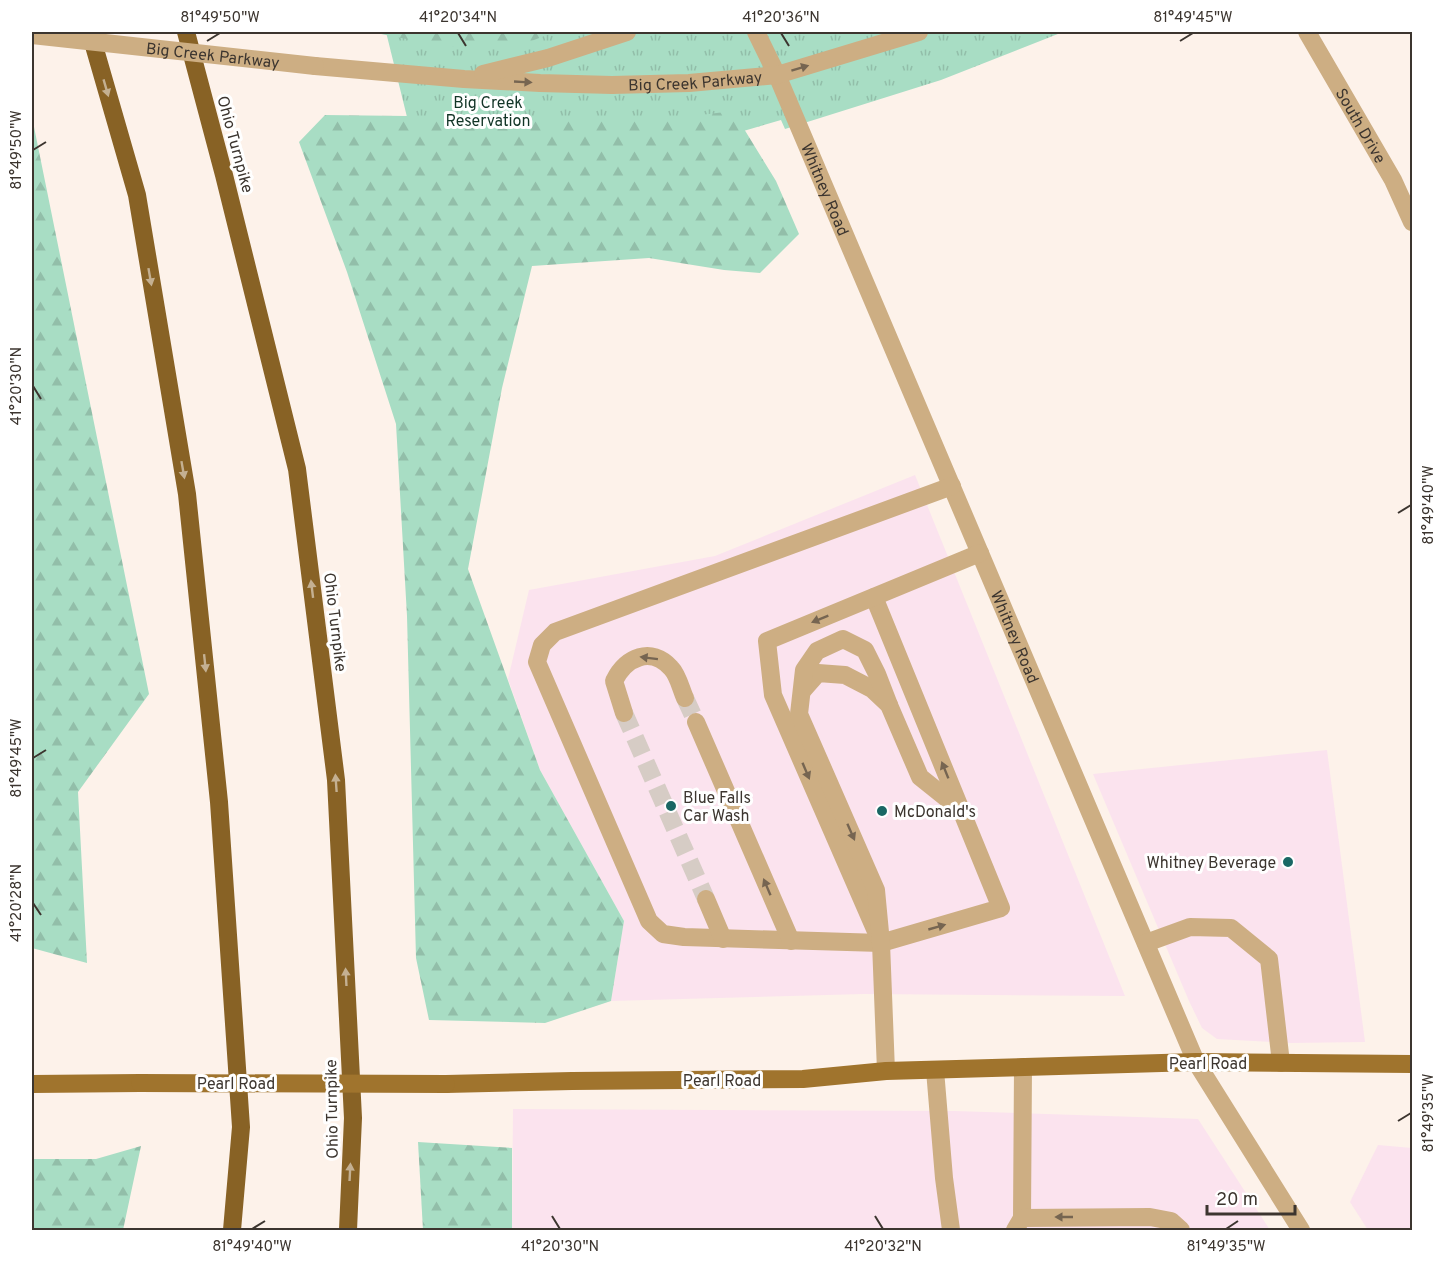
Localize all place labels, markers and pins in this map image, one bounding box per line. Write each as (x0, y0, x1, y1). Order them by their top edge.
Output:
place label: Blue Falls Car Wash (683, 789, 751, 827)
marker: Blue Falls Car Wash (664, 799, 678, 813)
place label: McDonald's (894, 803, 976, 823)
marker: McDonald's (875, 804, 889, 818)
place label: Whitney Beverage (1146, 854, 1276, 874)
marker: Whitney Beverage (1281, 855, 1295, 869)

